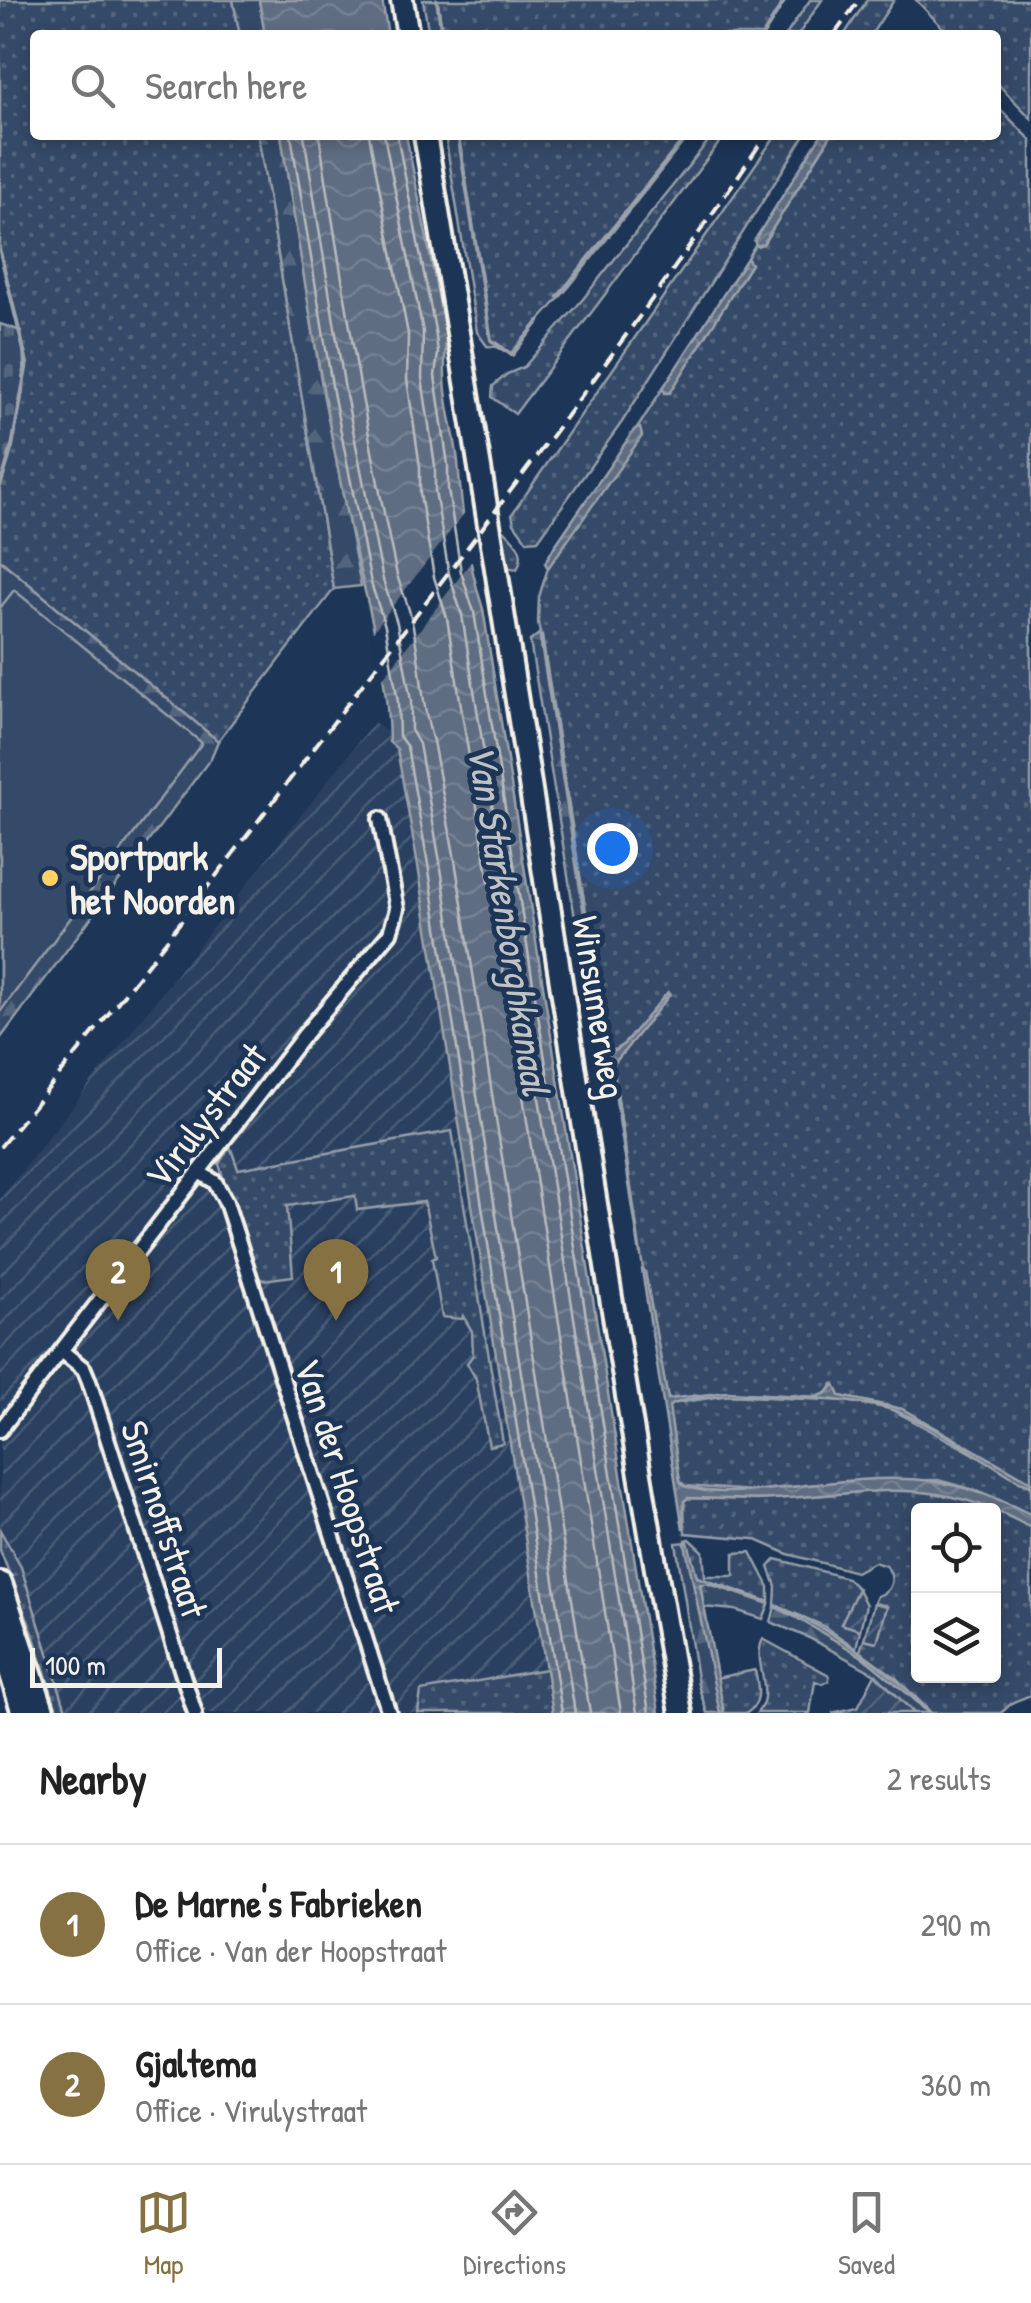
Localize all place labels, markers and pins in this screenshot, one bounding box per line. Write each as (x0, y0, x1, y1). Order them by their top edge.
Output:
place label: Sportpark het Noorden (70, 830, 236, 926)
marker: Sportpark het Noorden (39, 867, 61, 889)
pin: 2 (86, 1238, 150, 1321)
pin: 1 (304, 1238, 368, 1321)

